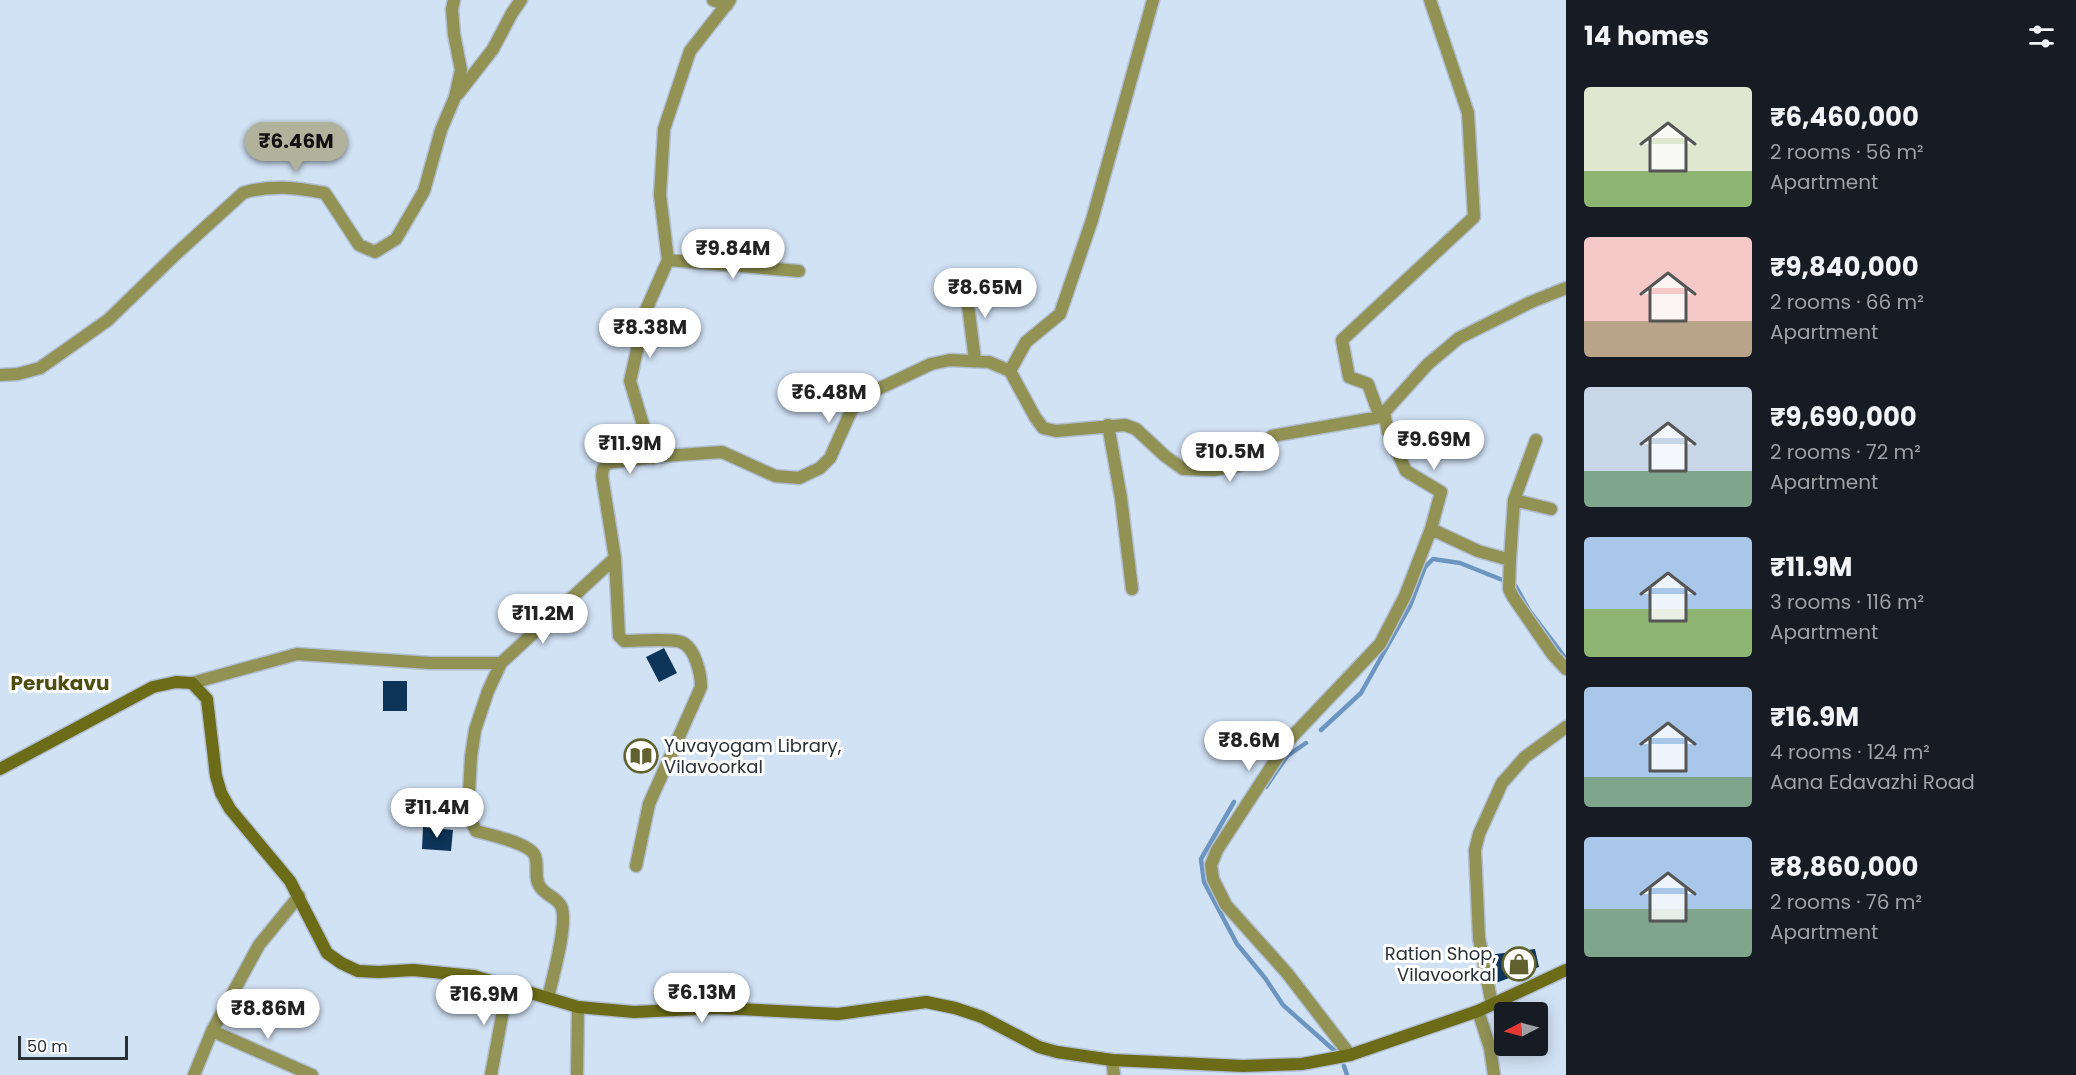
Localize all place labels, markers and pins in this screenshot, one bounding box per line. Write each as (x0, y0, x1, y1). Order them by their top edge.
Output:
pin: ₹6.46M (247, 122, 345, 173)
pin: ₹9.84M (684, 229, 782, 280)
pin: ₹8.65M (936, 268, 1034, 319)
pin: ₹8.38M (601, 308, 699, 359)
pin: ₹6.48M (780, 373, 878, 424)
pin: ₹9.69M (1385, 420, 1483, 471)
pin: ₹11.9M (581, 424, 679, 475)
pin: ₹10.5M (1181, 432, 1279, 483)
pin: ₹11.2M (494, 594, 592, 645)
pin: ₹8.6M (1207, 721, 1291, 772)
place label: Yuvayogam Library, Vilavoorkal (664, 733, 842, 779)
library icon: Yuvayogam Library, Vilavoorkal (623, 738, 659, 774)
pin: ₹11.4M (388, 788, 486, 839)
place label: Ration Shop, Vilavoorkal (1385, 941, 1496, 987)
shop icon: Ration Shop, Vilavoorkal (1501, 946, 1537, 982)
pin: ₹6.13M (653, 973, 751, 1024)
pin: ₹16.9M (435, 975, 533, 1026)
pin: ₹8.86M (219, 989, 317, 1040)

